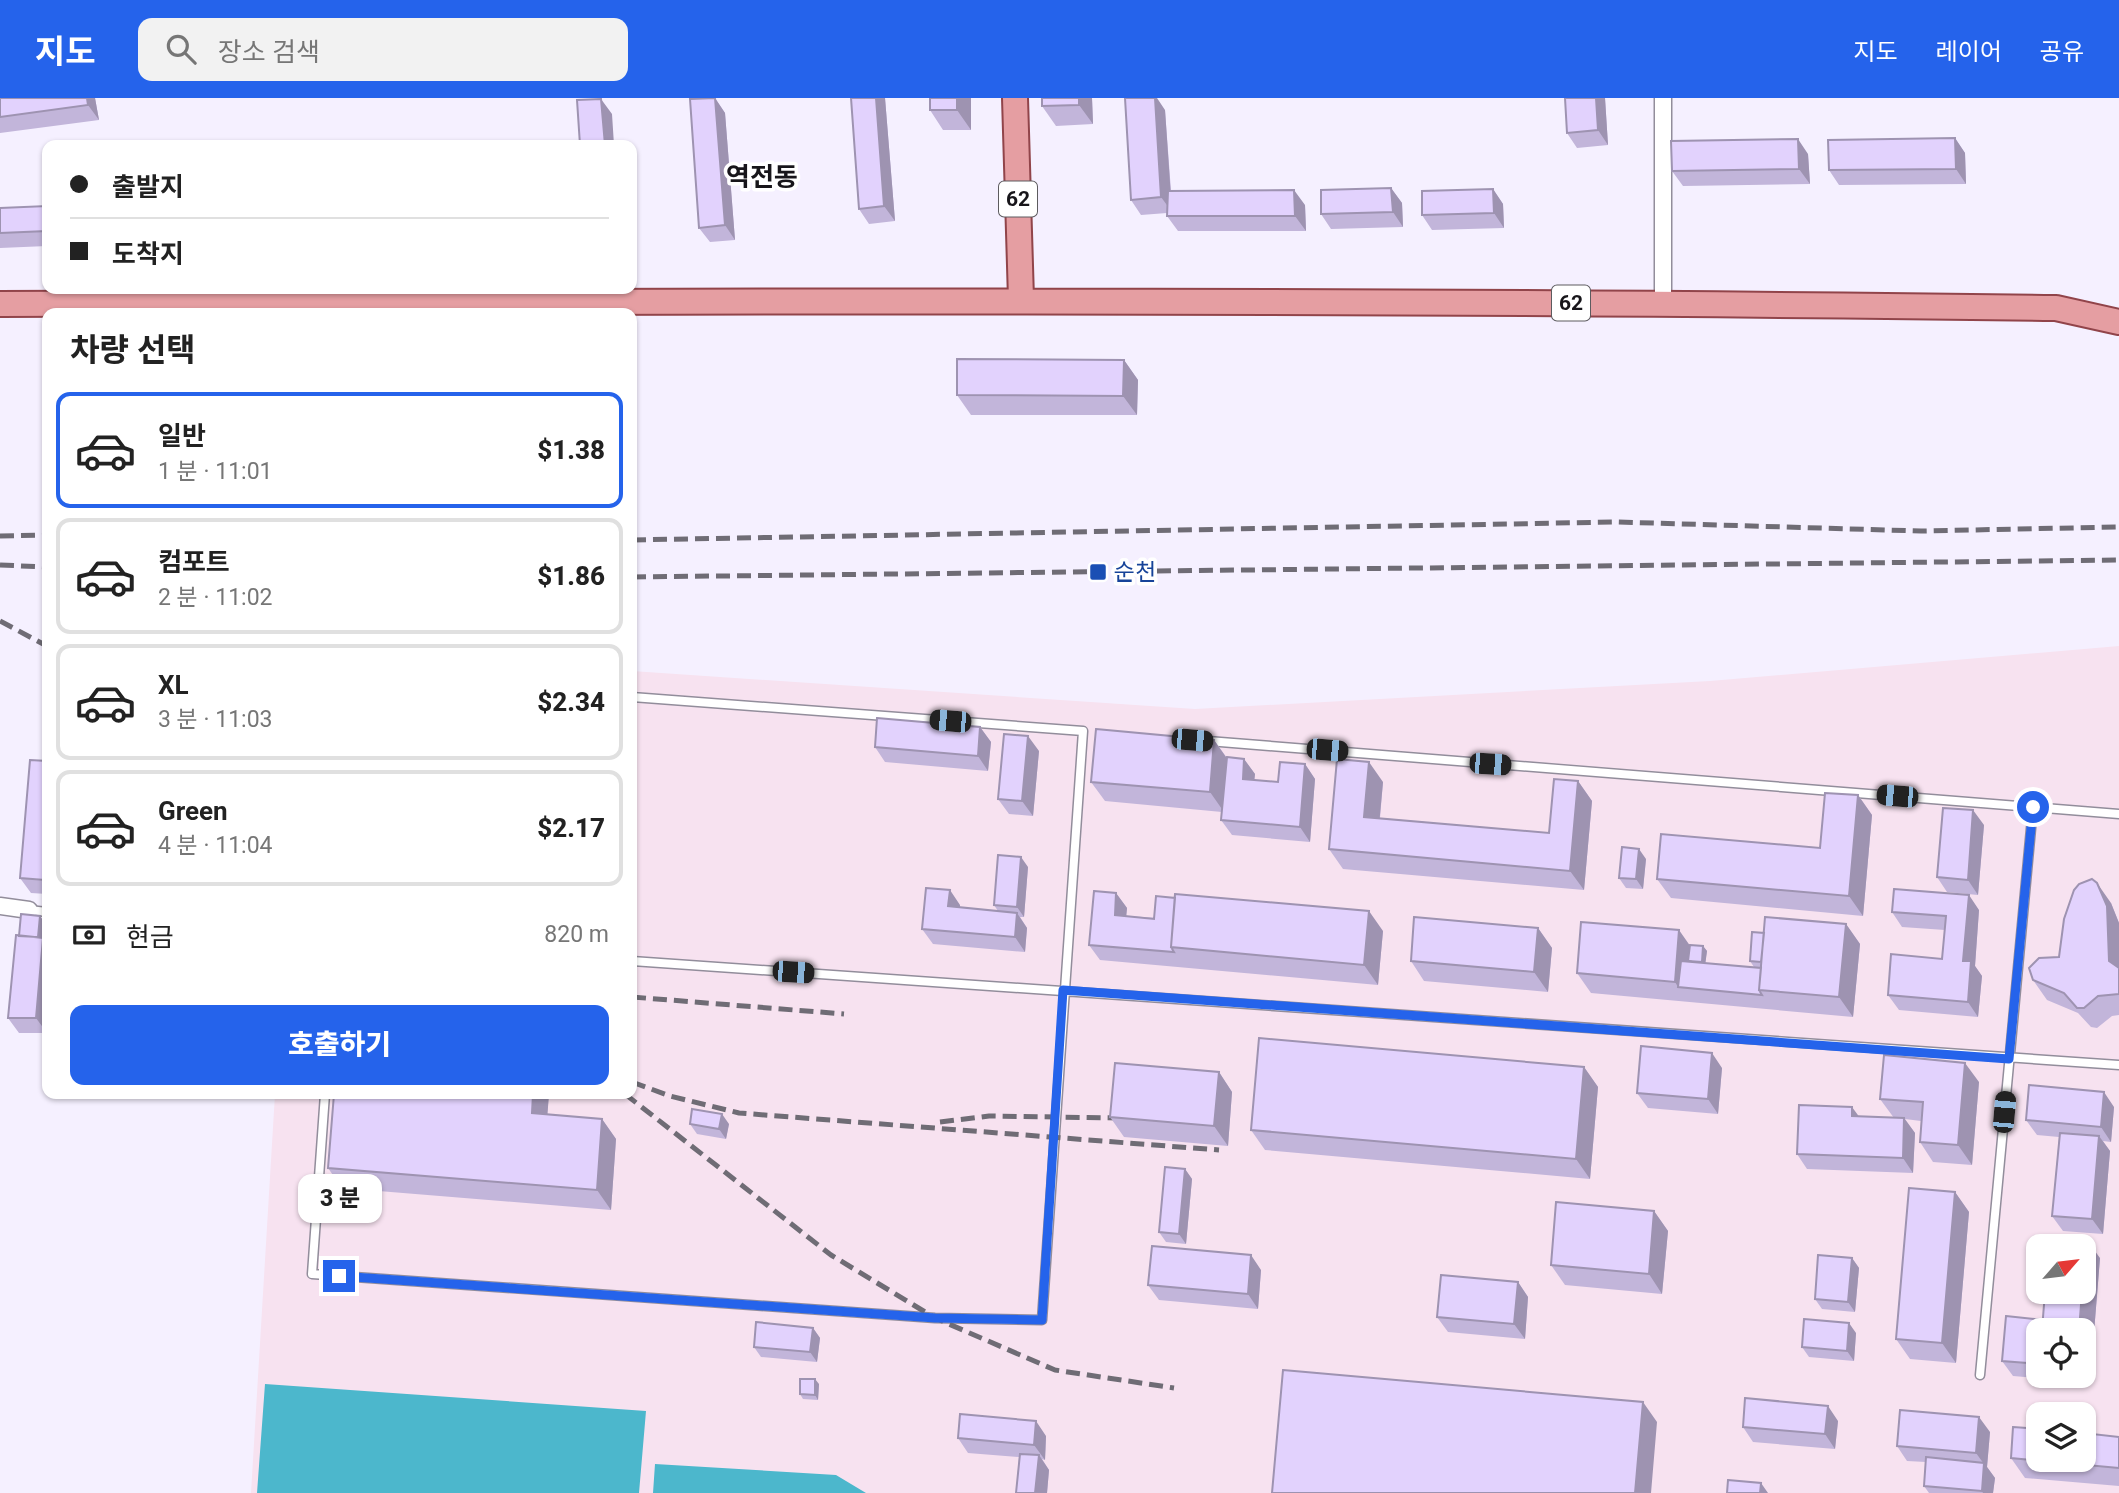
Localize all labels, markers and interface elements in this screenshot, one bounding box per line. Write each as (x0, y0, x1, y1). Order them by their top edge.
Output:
search box (138, 18, 628, 81)
icon: search (162, 30, 200, 68)
text: 지도 (35, 32, 96, 71)
text: 장소 검색 (218, 37, 320, 67)
text: 지도 (1853, 38, 1898, 66)
text: 레이어 (1936, 38, 2002, 66)
text: 공유 (2040, 38, 2084, 66)
district label: 역전동 (726, 162, 798, 192)
text: 출발지 (112, 172, 184, 202)
road number: 62 (999, 182, 1037, 217)
text: 도착지 (112, 239, 184, 269)
road number: 62 (1552, 286, 1590, 320)
text: 차량 선택 (70, 331, 196, 369)
icon: car (74, 419, 137, 482)
text: 일반 (158, 421, 206, 451)
text: $1.38 (537, 435, 605, 465)
text: 1 분 · 11:01 (158, 458, 273, 485)
icon: car (74, 545, 137, 608)
text: 컴포트 (158, 547, 230, 577)
place label: 순천 (1114, 559, 1156, 586)
text: $1.86 (537, 561, 605, 591)
marker: 순천 (1088, 562, 1108, 582)
text: 2 분 · 11:02 (158, 584, 273, 611)
text: XL (158, 670, 189, 700)
icon: car (74, 671, 137, 734)
text: $2.34 (537, 687, 605, 717)
text: 3 분 · 11:03 (158, 706, 273, 733)
car (929, 709, 972, 733)
car (1171, 728, 1214, 752)
car (1306, 738, 1349, 762)
car (1469, 752, 1512, 776)
car (1876, 784, 1919, 808)
route start (2017, 791, 2049, 823)
text: Green (158, 796, 228, 826)
icon: car (74, 797, 137, 860)
text: $2.17 (537, 813, 605, 843)
text: 4 분 · 11:04 (158, 832, 273, 859)
icon: cash (70, 916, 108, 954)
text: 820 m (544, 921, 609, 948)
text: 현금 (126, 922, 174, 952)
car (772, 960, 815, 984)
button: 호출하기 (70, 1005, 609, 1085)
car (1992, 1090, 2017, 1134)
callout: 3 분 (297, 1174, 381, 1224)
text: 3 분 (320, 1185, 360, 1212)
north arrow (2026, 1234, 2096, 1304)
map controls (2026, 1234, 2096, 1472)
route end (323, 1260, 355, 1292)
button: locate (2026, 1318, 2096, 1388)
button: layers (2026, 1402, 2096, 1472)

